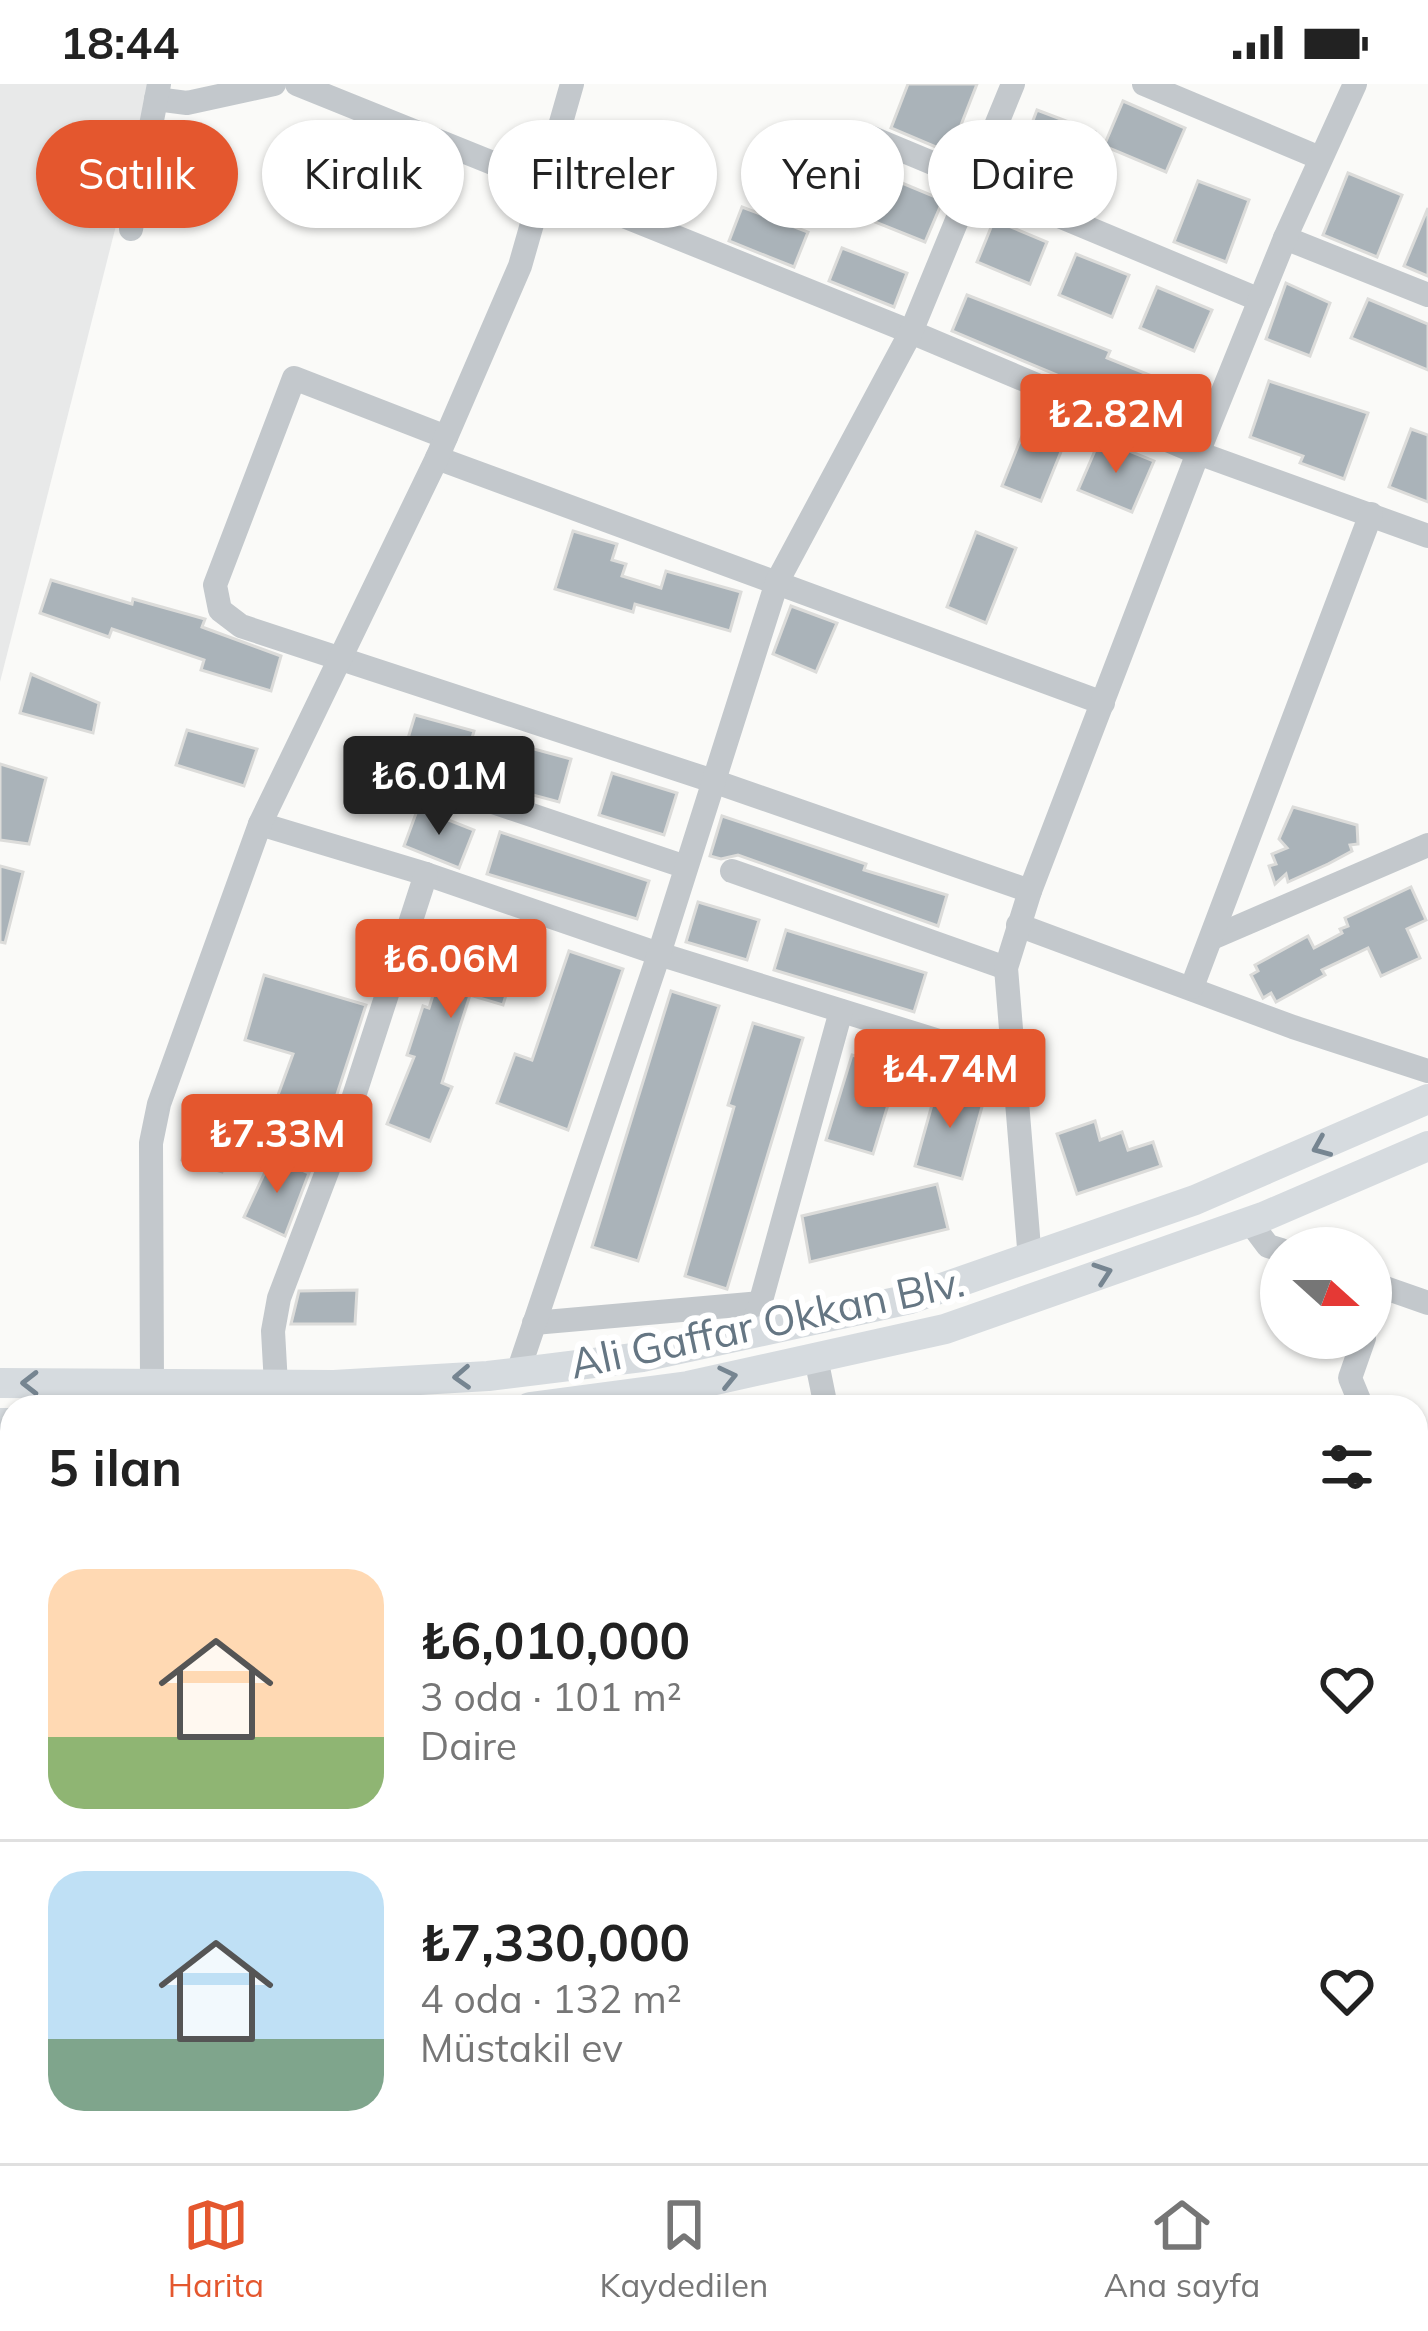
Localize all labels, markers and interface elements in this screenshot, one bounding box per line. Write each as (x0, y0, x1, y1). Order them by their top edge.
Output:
text: 18:44 (60, 14, 179, 70)
chip: Satılık (36, 120, 238, 228)
chip: Kiralık (262, 120, 464, 228)
chip: Filtreler (488, 120, 717, 228)
chip: Yeni (741, 120, 904, 228)
chip: Daire (928, 120, 1117, 228)
pin: ₺2.82M (1018, 374, 1214, 476)
text: ₺2.82M (1047, 388, 1185, 437)
pin: ₺6.01M (341, 736, 537, 838)
text: ₺6.01M (370, 750, 508, 799)
pin: ₺6.06M (353, 919, 549, 1021)
text: ₺6.06M (382, 933, 520, 982)
pin: ₺4.74M (852, 1029, 1048, 1131)
text: ₺4.74M (881, 1043, 1019, 1092)
pin: ₺7.33M (179, 1094, 375, 1196)
text: ₺7.33M (208, 1108, 346, 1157)
one-way arrow (1312, 1132, 1333, 1156)
north arrow (1260, 1227, 1392, 1359)
map controls (1260, 1227, 1392, 1359)
street label: Ali Gaffar Okkan Blv. (565, 1254, 969, 1390)
one-way arrow (1092, 1263, 1113, 1287)
one-way arrow (452, 1364, 471, 1390)
one-way arrow (718, 1366, 738, 1391)
one-way arrow (20, 1370, 38, 1396)
icon: filters (1314, 1434, 1380, 1500)
text: 5 ilan (48, 1435, 182, 1499)
text: ₺6,010,000 (420, 1608, 690, 1672)
icon: home (144, 1617, 288, 1761)
icon: heart (1314, 1656, 1380, 1722)
text: 3 oda · 101 m² (420, 1672, 681, 1721)
text: Daire (420, 1721, 517, 1770)
text: ₺7,330,000 (420, 1910, 690, 1974)
icon: home (144, 1919, 288, 2063)
icon: heart (1314, 1958, 1380, 2024)
text: 4 oda · 132 m² (420, 1974, 681, 2023)
text: Müstakil ev (420, 2023, 623, 2072)
tab: Harita (168, 2192, 264, 2305)
tab: Kaydedilen (599, 2192, 768, 2305)
tab: Ana sayfa (1104, 2192, 1260, 2305)

